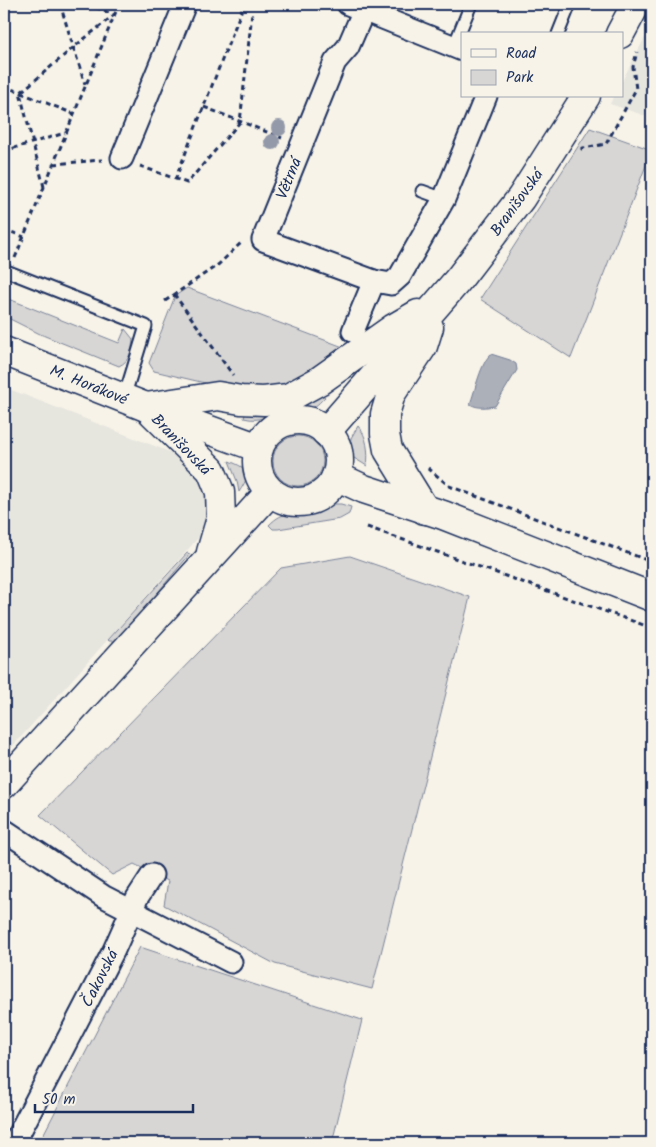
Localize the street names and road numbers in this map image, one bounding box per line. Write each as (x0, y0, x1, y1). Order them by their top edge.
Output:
street label: Větrná (270, 153, 310, 203)
street label: Branišovská (484, 163, 551, 242)
street label: M. Horákové (46, 358, 132, 413)
street label: Branišovská (145, 408, 218, 483)
street label: Čakovská (75, 944, 126, 1012)

